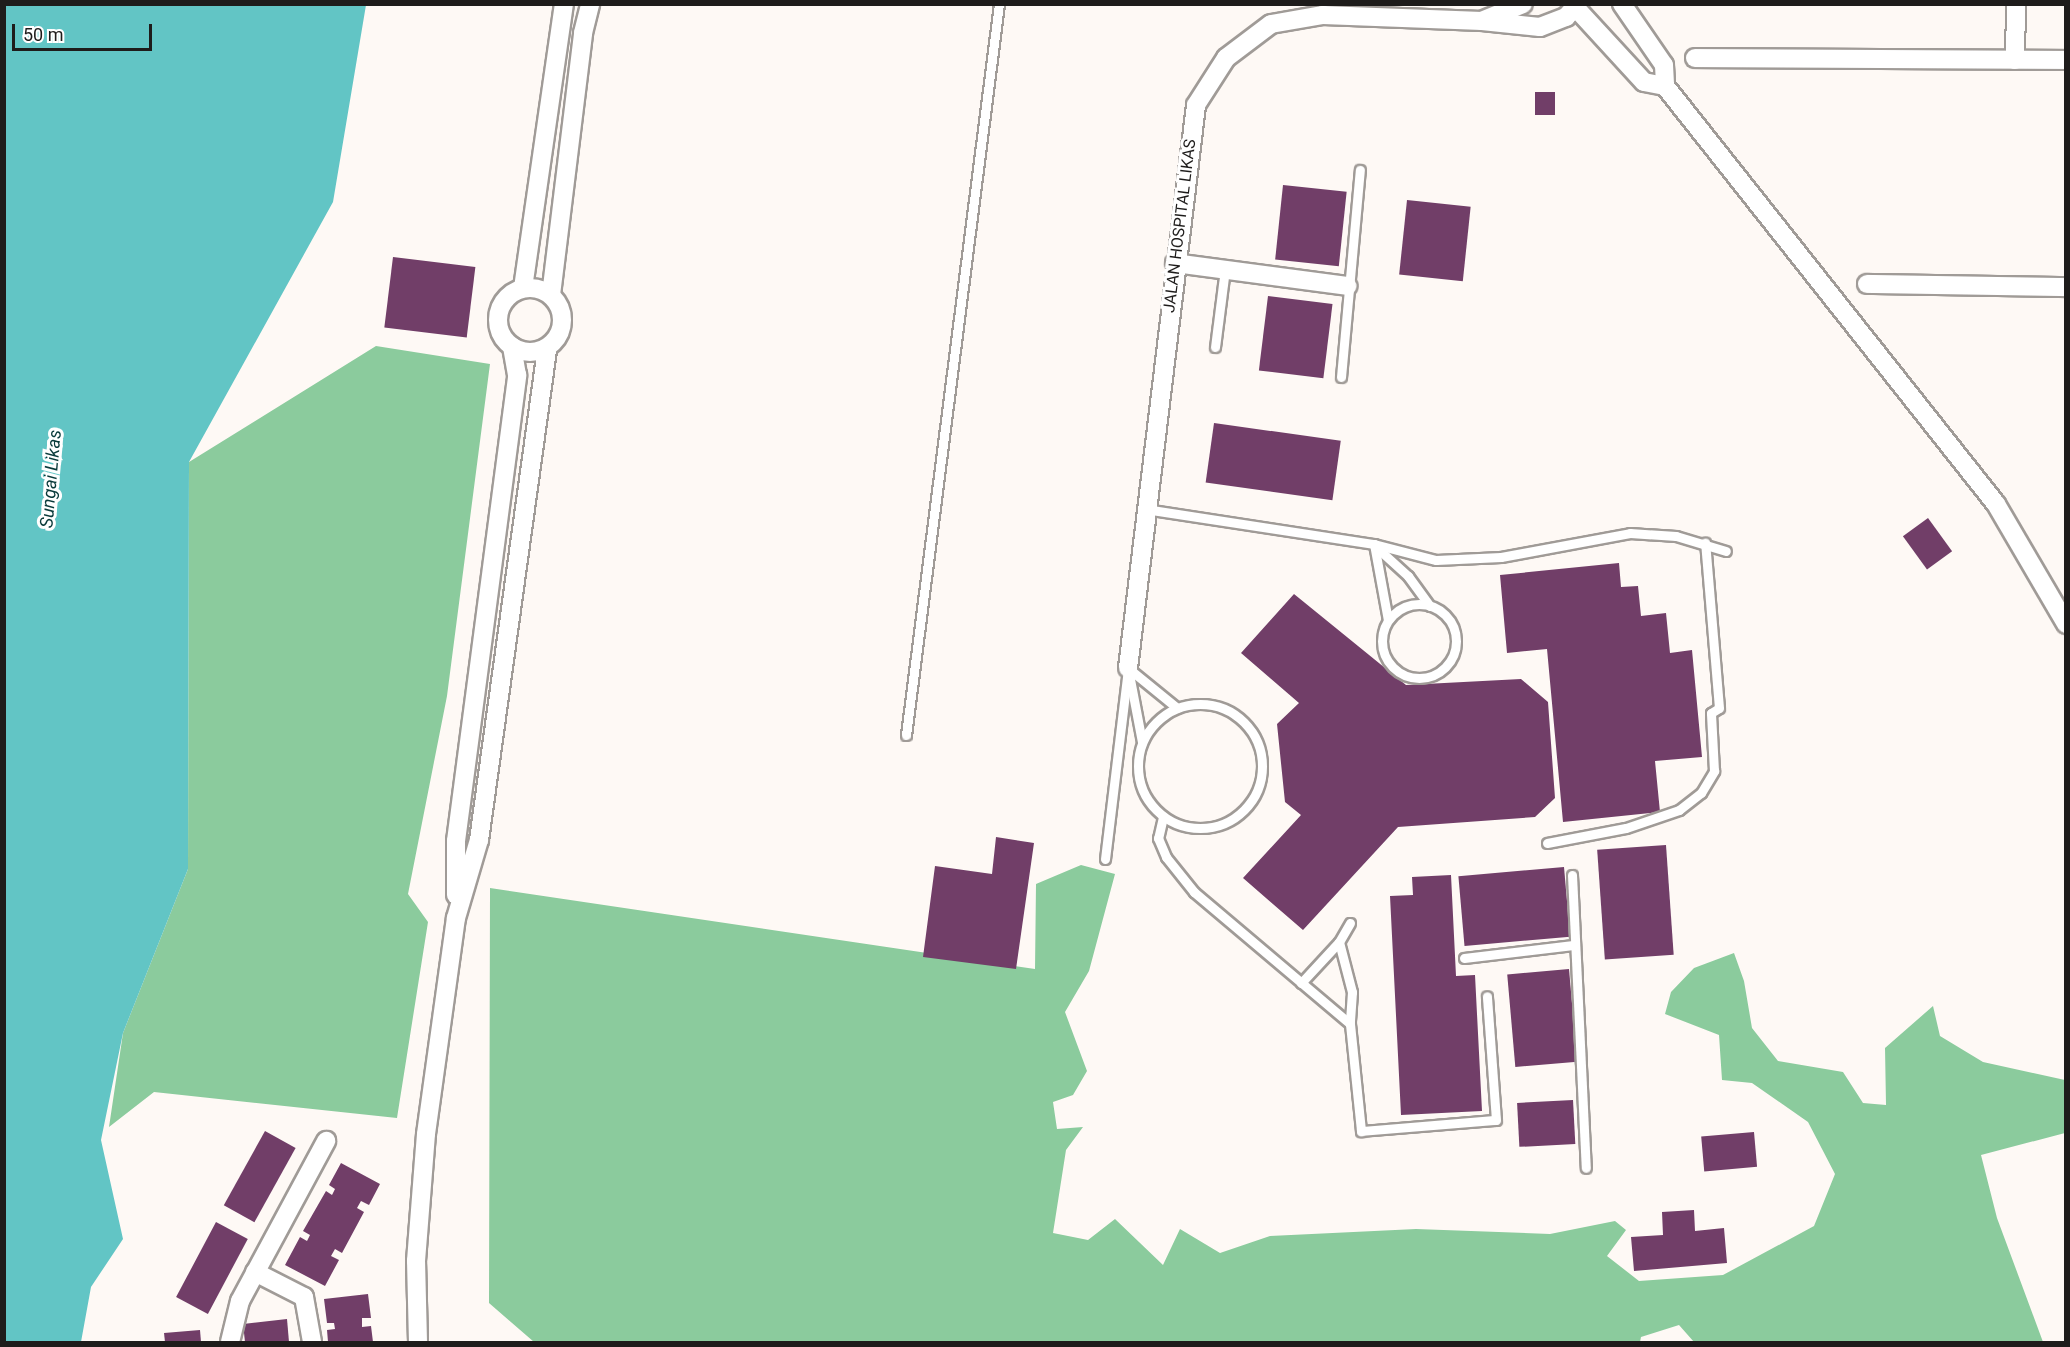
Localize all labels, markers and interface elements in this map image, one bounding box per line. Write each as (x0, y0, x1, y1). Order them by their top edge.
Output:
scale bar (15, 12, 154, 50)
text: 50 m (23, 24, 63, 45)
street label: JALAN HOSPITAL LIKAS (1160, 138, 1200, 314)
water label: Sungai Likas (36, 429, 66, 529)

